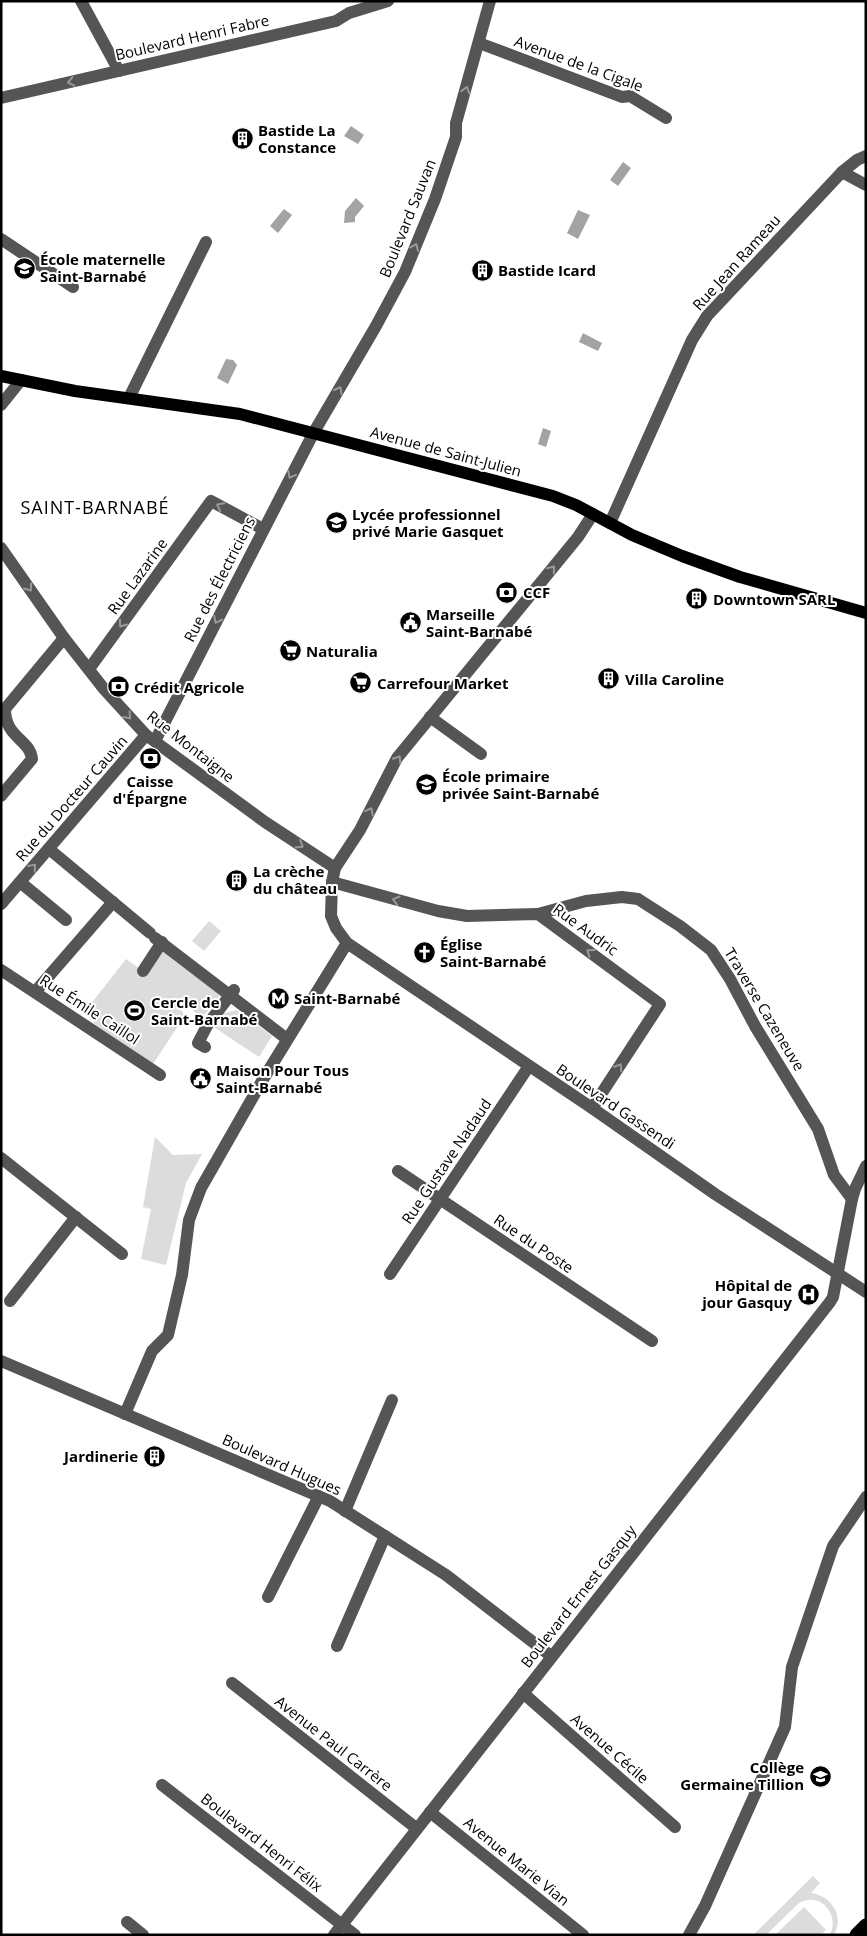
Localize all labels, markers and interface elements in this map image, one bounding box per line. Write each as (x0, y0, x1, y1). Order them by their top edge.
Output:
street label: Boulevard Henri Fabre (113, 10, 271, 64)
street label: Avenue de la Cigale (512, 30, 646, 96)
one-way arrow (67, 76, 76, 87)
one-way arrow (460, 86, 470, 94)
place label: Bastide La Constance (258, 120, 336, 157)
building icon: Bastide La Constance (230, 127, 254, 151)
street label: Boulevard Sauvan (374, 156, 440, 280)
street label: Rue Jean Rameau (688, 210, 784, 314)
one-way arrow (409, 243, 420, 252)
place label: École maternelle Saint-Barnabé (40, 249, 166, 286)
school or university icon: École maternelle Saint-Barnabé (12, 256, 36, 280)
building icon: Bastide Icard (470, 258, 494, 282)
place label: Bastide Icard (498, 260, 596, 280)
one-way arrow (332, 387, 342, 396)
street label: Avenue de Saint-Julien (368, 421, 524, 481)
one-way arrow (287, 470, 297, 479)
district label: SAINT-BARNABÉ (20, 495, 170, 519)
one-way arrow (217, 502, 226, 512)
place label: Lycée professionnel privé Marie Gasquet (352, 504, 504, 541)
school or university icon: Lycée professionnel privé Marie Gasquet (324, 511, 348, 535)
street label: Rue des Électriciens (179, 513, 259, 645)
street label: Rue Lazarine (103, 534, 171, 618)
one-way arrow (546, 566, 554, 575)
bank icon: CCF (495, 580, 519, 604)
one-way arrow (23, 582, 32, 591)
place label: CCF (523, 582, 550, 602)
building icon: Downtown SARL (685, 587, 709, 611)
place label: Downtown SARL (713, 589, 835, 609)
place label: Marseille Saint-Barnabé (426, 604, 532, 641)
public building icon: Marseille Saint-Barnabé (398, 611, 422, 635)
one-way arrow (213, 614, 223, 623)
one-way arrow (119, 618, 128, 628)
supermarket icon: Naturalia (278, 639, 302, 663)
place label: Naturalia (306, 641, 378, 661)
building icon: Villa Caroline (597, 667, 621, 691)
place label: Villa Caroline (625, 669, 724, 689)
supermarket icon: Carrefour Market (349, 671, 373, 695)
place label: Carrefour Market (377, 673, 509, 693)
bank icon: Crédit Agricole (106, 675, 130, 699)
place label: Crédit Agricole (134, 677, 244, 697)
street label: Rue Montaigne (143, 706, 239, 786)
one-way arrow (123, 710, 132, 719)
street label: Rue du Docteur Cauvin (11, 731, 131, 865)
bank icon: Caisse d'Épargne (138, 746, 162, 770)
one-way arrow (391, 755, 401, 764)
place label: École primaire privée Saint-Barnabé (442, 766, 599, 803)
place label: Caisse d'Épargne (113, 771, 187, 808)
school or university icon: École primaire privée Saint-Barnabé (414, 773, 438, 797)
one-way arrow (364, 807, 374, 816)
one-way arrow (295, 839, 304, 849)
place label: La crèche du château (253, 861, 337, 898)
one-way arrow (27, 864, 36, 873)
building icon: La crèche du château (225, 868, 249, 892)
one-way arrow (391, 895, 400, 906)
street label: Rue Audric (549, 899, 623, 959)
place label: Église Saint-Barnabé (440, 934, 546, 971)
church icon: Église Saint-Barnabé (412, 941, 436, 965)
street label: Traverse Cazeneuve (720, 944, 810, 1074)
one-way arrow (587, 950, 596, 958)
street label: Rue Émile Caillol (36, 969, 144, 1049)
metro station icon: Saint-Barnabé (266, 986, 290, 1010)
place label: Saint-Barnabé (294, 988, 400, 1008)
place label: Cercle de Saint-Barnabé (151, 992, 257, 1029)
sports icon: Cercle de Saint-Barnabé (123, 999, 147, 1023)
street label: Boulevard Gassendi (553, 1059, 679, 1153)
place label: Maison Pour Tous Saint-Barnabé (216, 1060, 349, 1097)
one-way arrow (613, 1064, 622, 1073)
public building icon: Maison Pour Tous Saint-Barnabé (188, 1067, 212, 1091)
street label: Rue Gustave Nadaud (397, 1094, 495, 1228)
street label: Rue du Poste (490, 1209, 578, 1277)
place label: Hôpital de jour Gasquy (701, 1275, 792, 1312)
hospital icon: Hôpital de jour Gasquy (796, 1282, 820, 1306)
street label: Boulevard Hugues (219, 1429, 345, 1499)
building icon: Jardinerie (142, 1444, 166, 1468)
place label: Jardinerie (62, 1446, 138, 1466)
street label: Boulevard Ernest Gasquy (516, 1520, 640, 1671)
street label: Avenue Paul Carrère (271, 1691, 397, 1795)
street label: Avenue Cécile (567, 1709, 653, 1787)
place label: Collège Germaine Tillion (680, 1757, 804, 1794)
school or university icon: Collège Germaine Tillion (808, 1764, 832, 1788)
street label: Boulevard Henri Félix (197, 1788, 327, 1896)
street label: Avenue Marie Vian (460, 1812, 574, 1910)

